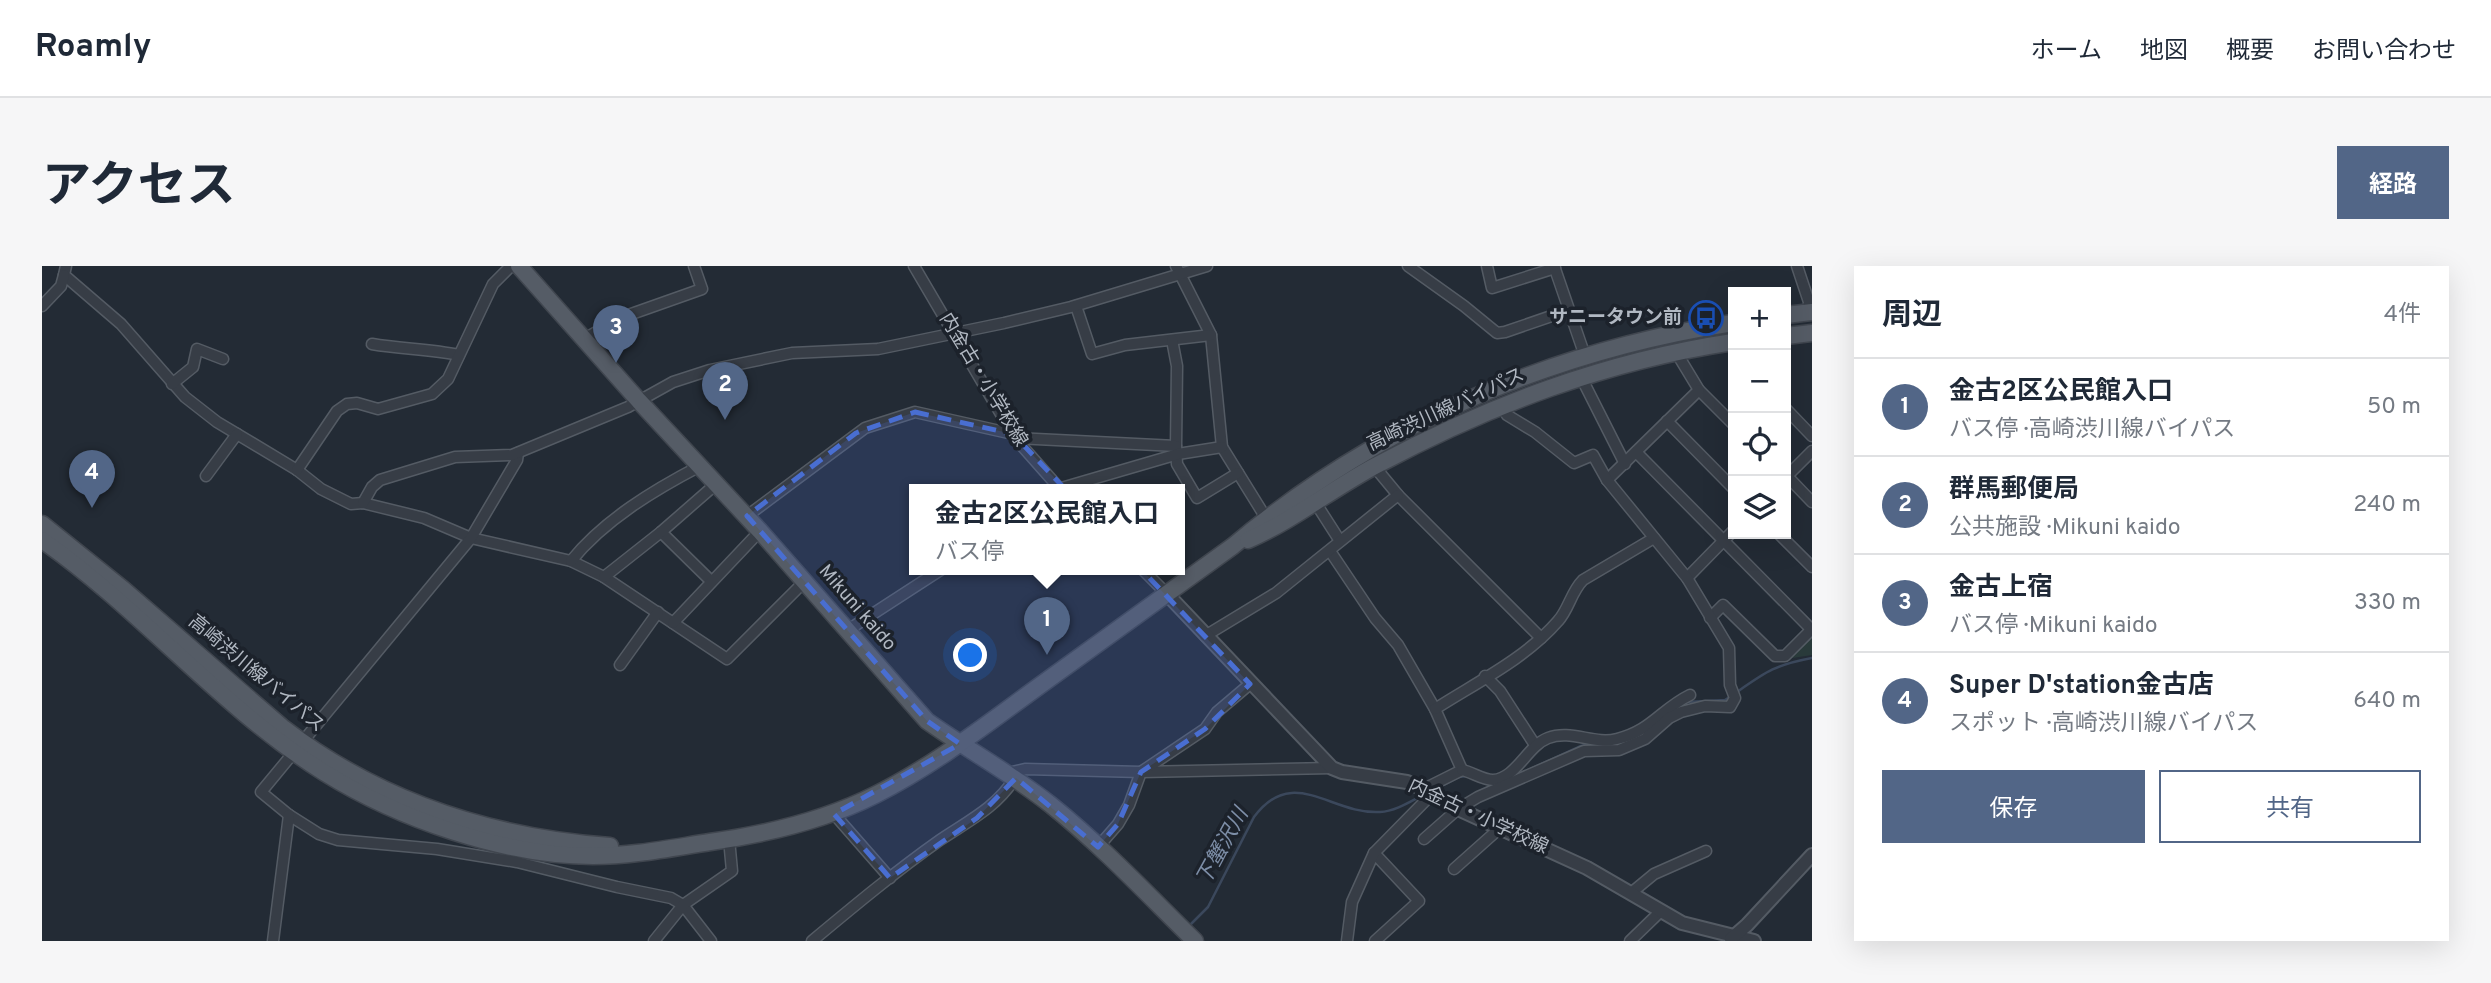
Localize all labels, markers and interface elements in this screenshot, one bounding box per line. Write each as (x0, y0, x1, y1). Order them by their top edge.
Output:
text: Roamly (35, 27, 151, 69)
text: ホーム (2031, 37, 2102, 67)
text: 地図 (2140, 37, 2188, 67)
text: 概要 (2226, 37, 2274, 67)
text: お問い合わせ (2312, 37, 2456, 67)
button: 経路 (2337, 146, 2449, 219)
text: アクセス (42, 158, 236, 220)
map controls (1728, 287, 1791, 539)
button: + (1728, 287, 1791, 350)
text: 周辺 (1882, 298, 1942, 335)
bus stop icon: サニータウン前 (1687, 299, 1725, 337)
text: 4件 (2384, 301, 2421, 330)
pin: 3 (593, 305, 639, 363)
place label: サニータウン前 (1549, 306, 1682, 330)
street label: 内金古・小学校線 (934, 309, 1032, 451)
button: − (1728, 350, 1791, 413)
pin: 2 (702, 362, 748, 420)
street label: 高崎渋川線バイパス (1364, 363, 1528, 457)
text: 金古2区公民館入口 (1949, 376, 2173, 409)
text: 1 (1900, 393, 1910, 422)
text: 50 m (2367, 393, 2421, 422)
button: locate (1728, 413, 1791, 476)
text: バス停 · 高崎渋川線バイパス (1949, 416, 2235, 445)
pin: 4 (69, 450, 115, 508)
text: 群馬郵便局 (1949, 474, 2079, 507)
button: layers (1728, 476, 1791, 539)
popup (909, 484, 1185, 575)
text: 2 (1898, 491, 1912, 520)
text: 240 m (2353, 491, 2421, 520)
text: 金古2区公民館入口 (935, 499, 1159, 532)
text: 公共施設 · Mikuni kaido (1949, 514, 2181, 543)
text: バス停 (935, 539, 1004, 568)
street label: Mikuni kaido (813, 560, 901, 656)
text: 金古上宿 (1949, 572, 2053, 605)
text: 3 (1898, 589, 1912, 618)
text: 330 m (2354, 589, 2421, 618)
pin: 1 (1024, 597, 1070, 655)
street label: 高崎渋川線バイパス (183, 610, 329, 738)
text: バス停 · Mikuni kaido (1949, 612, 2158, 641)
your location (953, 638, 987, 672)
text: Super D'station金古店 (1949, 670, 2214, 703)
text: 4 (1898, 687, 1912, 716)
text: 640 m (2353, 687, 2421, 716)
text: スポット · 高崎渋川線バイパス (1949, 710, 2258, 739)
button: 保存 (1882, 770, 2145, 843)
button: 共有 (2159, 770, 2421, 843)
street label: 内金古・小学校線 (1404, 774, 1552, 860)
water label: 下蟹沢川 (1191, 802, 1256, 890)

